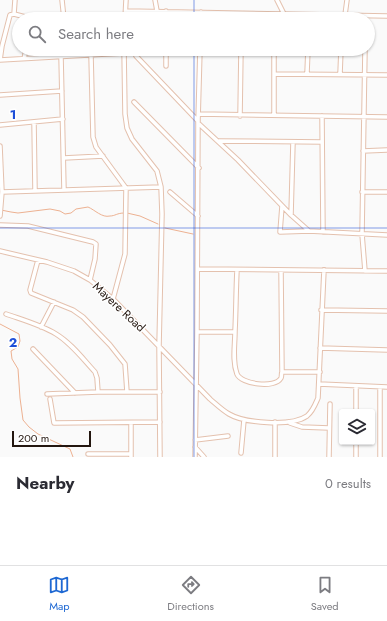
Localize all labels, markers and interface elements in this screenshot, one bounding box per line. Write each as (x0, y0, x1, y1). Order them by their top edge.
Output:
search box (12, 12, 375, 56)
icon: search (26, 23, 48, 45)
text: Search here (58, 23, 134, 45)
text: 1 (10, 105, 16, 124)
street label: Mayere Road (89, 278, 149, 336)
text: 2 (9, 333, 17, 352)
map controls (339, 409, 375, 445)
button: layers (339, 409, 375, 445)
scale bar (12, 429, 91, 448)
text: 200 m (18, 430, 49, 446)
text: Nearby (16, 471, 74, 495)
text: 0 results (325, 474, 371, 493)
tab: Map (48, 574, 70, 614)
tab: Directions (167, 574, 214, 614)
tab: Saved (311, 574, 339, 614)

